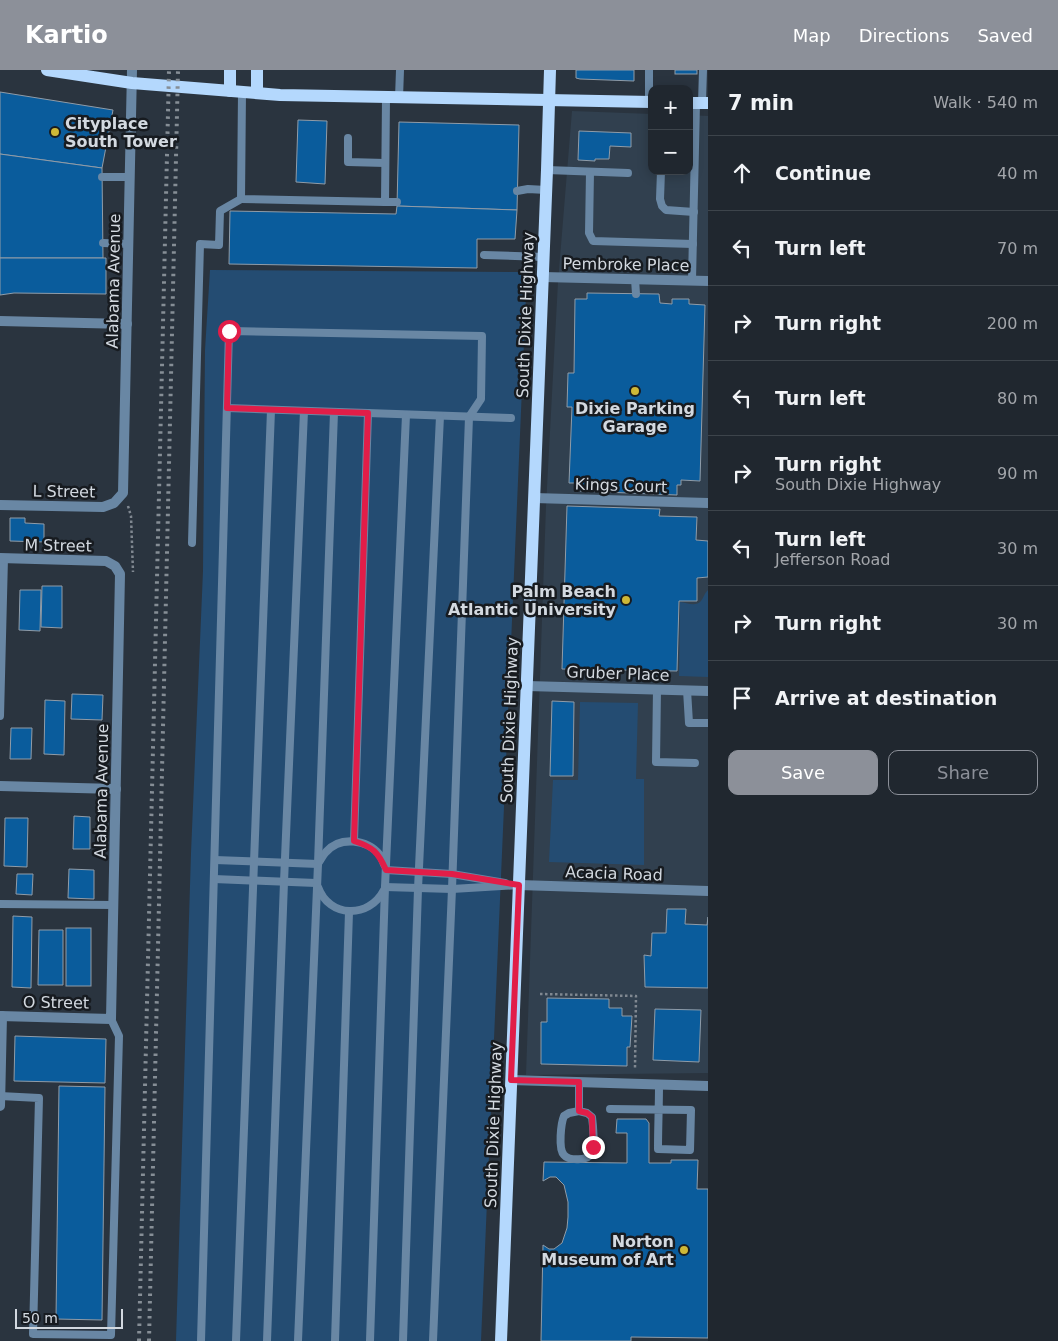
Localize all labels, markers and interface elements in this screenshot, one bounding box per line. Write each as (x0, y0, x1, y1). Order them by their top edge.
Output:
text: Kartio (25, 21, 108, 49)
text: Map (793, 25, 831, 46)
text: Directions (859, 25, 949, 46)
text: Saved (977, 25, 1033, 46)
map controls (648, 85, 693, 175)
button: + (648, 85, 693, 130)
text: 7 min (728, 91, 794, 115)
text: Walk · 540 m (933, 93, 1038, 112)
place label: Cityplace South Tower (65, 114, 177, 151)
marker: Cityplace South Tower (49, 126, 61, 138)
button: − (648, 130, 693, 175)
icon: ahead (728, 159, 756, 187)
text: Continue (775, 162, 871, 184)
text: 40 m (997, 164, 1038, 183)
street label: Alabama Avenue (103, 213, 124, 349)
street label: South Dixie Highway (513, 232, 538, 398)
icon: left (728, 234, 756, 262)
text: Turn left (775, 237, 866, 259)
text: 70 m (997, 239, 1038, 258)
street label: Pembroke Place (562, 254, 690, 275)
icon: right (728, 309, 756, 337)
text: Turn right (775, 312, 881, 334)
text: 200 m (987, 314, 1038, 333)
route start (218, 320, 241, 343)
icon: left (728, 384, 756, 412)
marker: Dixie Parking Garage (629, 385, 641, 397)
text: Turn left (775, 387, 866, 409)
text: 80 m (997, 389, 1038, 408)
place label: Dixie Parking Garage (575, 399, 695, 436)
text: Turn right (775, 453, 881, 475)
icon: right (728, 459, 756, 487)
text: 90 m (997, 464, 1038, 483)
street label: Kings Court (574, 474, 668, 497)
text: South Dixie Highway (775, 475, 941, 494)
street label: L Street (33, 481, 95, 502)
text: Turn left (775, 528, 866, 550)
icon: left (728, 534, 756, 562)
street label: M Street (24, 535, 92, 556)
text: 30 m (997, 539, 1038, 558)
text: Jefferson Road (775, 550, 891, 569)
place label: Palm Beach Atlantic University (448, 582, 617, 619)
marker: Palm Beach Atlantic University (620, 594, 632, 606)
icon: right (728, 609, 756, 637)
text: Turn right (775, 612, 881, 634)
text: 30 m (997, 614, 1038, 633)
street label: South Dixie Highway (497, 637, 522, 803)
street label: Gruber Place (566, 662, 670, 685)
icon: arrive (728, 684, 756, 712)
text: Arrive at destination (775, 687, 997, 709)
street label: Alabama Avenue (91, 723, 112, 859)
button: Save (728, 750, 878, 795)
button: Share (888, 750, 1038, 795)
street label: Acacia Road (565, 862, 663, 885)
street label: O Street (23, 992, 89, 1013)
street label: South Dixie Highway (481, 1042, 506, 1208)
route end (582, 1136, 605, 1159)
place label: Norton Museum of Art (541, 1232, 674, 1269)
marker: Norton Museum of Art (678, 1244, 690, 1256)
scale bar (15, 1306, 122, 1329)
text: 50 m (22, 1310, 58, 1326)

